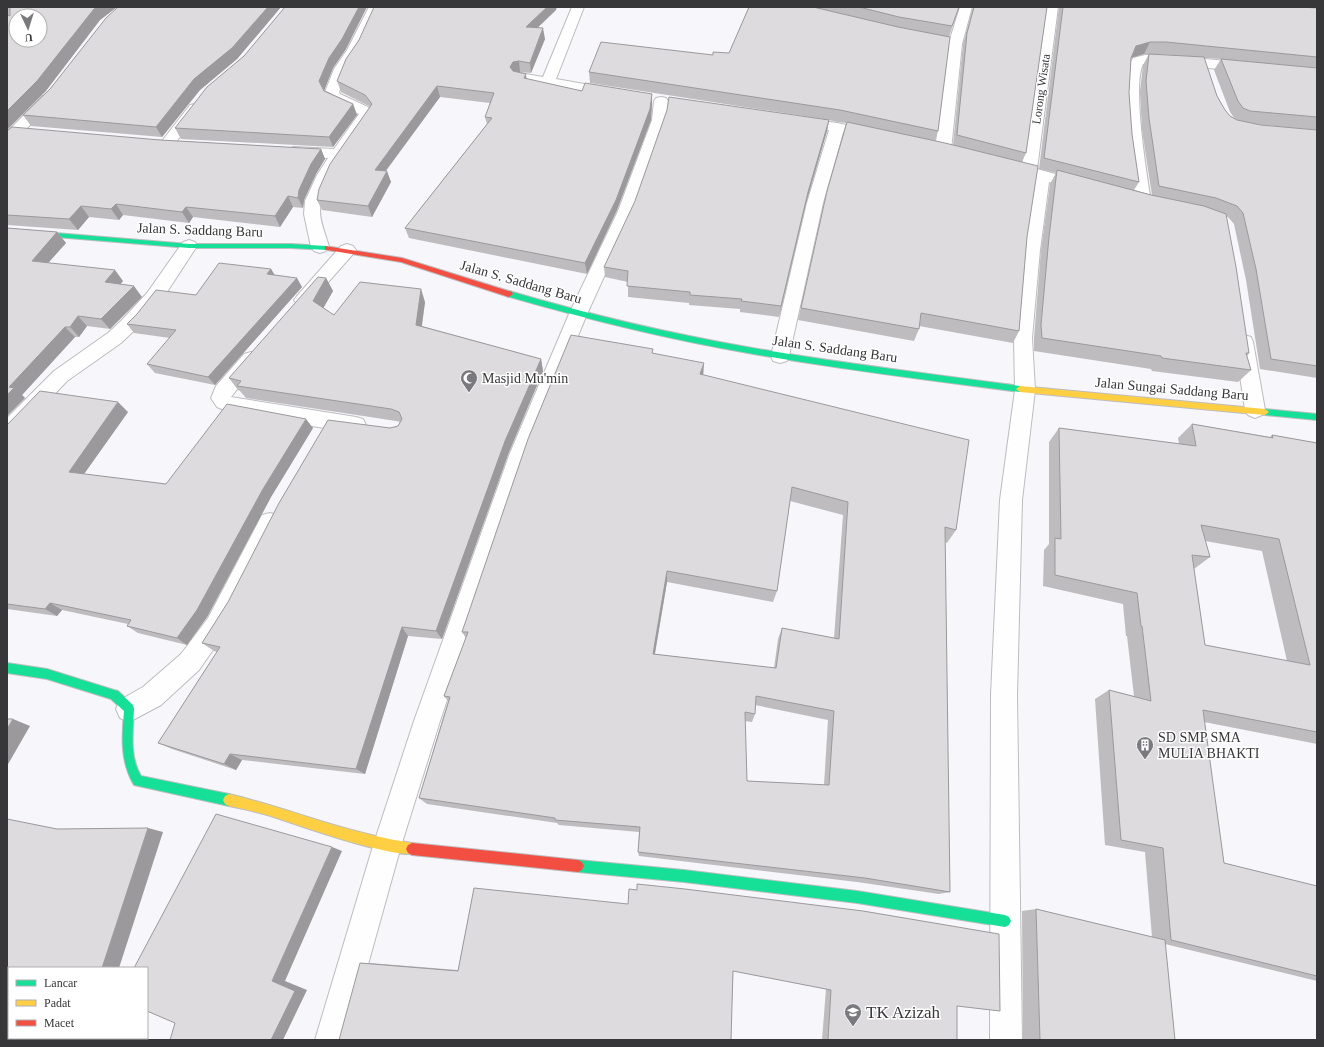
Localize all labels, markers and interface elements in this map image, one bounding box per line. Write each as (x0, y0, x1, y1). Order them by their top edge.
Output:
north arrow (8, 8, 48, 48)
text: U (24, 32, 33, 44)
street label: Lorong Wisata (1029, 52, 1053, 125)
street label: Jalan S. Saddang Baru (137, 220, 263, 240)
street label: Jalan S. Saddang Baru (458, 257, 584, 307)
street label: Jalan S. Saddang Baru (772, 333, 898, 365)
mosque icon: Masjid Mu'min (459, 368, 479, 393)
place label: Masjid Mu'min (482, 371, 568, 386)
street label: Jalan Sungai Saddang Baru (1095, 375, 1249, 403)
place label: SD SMP SMA MULIA BHAKTI (1158, 730, 1260, 761)
building icon: SD SMP SMA MULIA BHAKTI (1135, 735, 1155, 760)
legend (8, 967, 148, 1039)
text: Lancar (44, 976, 77, 990)
text: Padat (44, 996, 71, 1010)
school or university icon: TK Azizah (843, 1002, 863, 1027)
place label: TK Azizah (866, 1003, 941, 1022)
text: Macet (44, 1016, 75, 1030)

